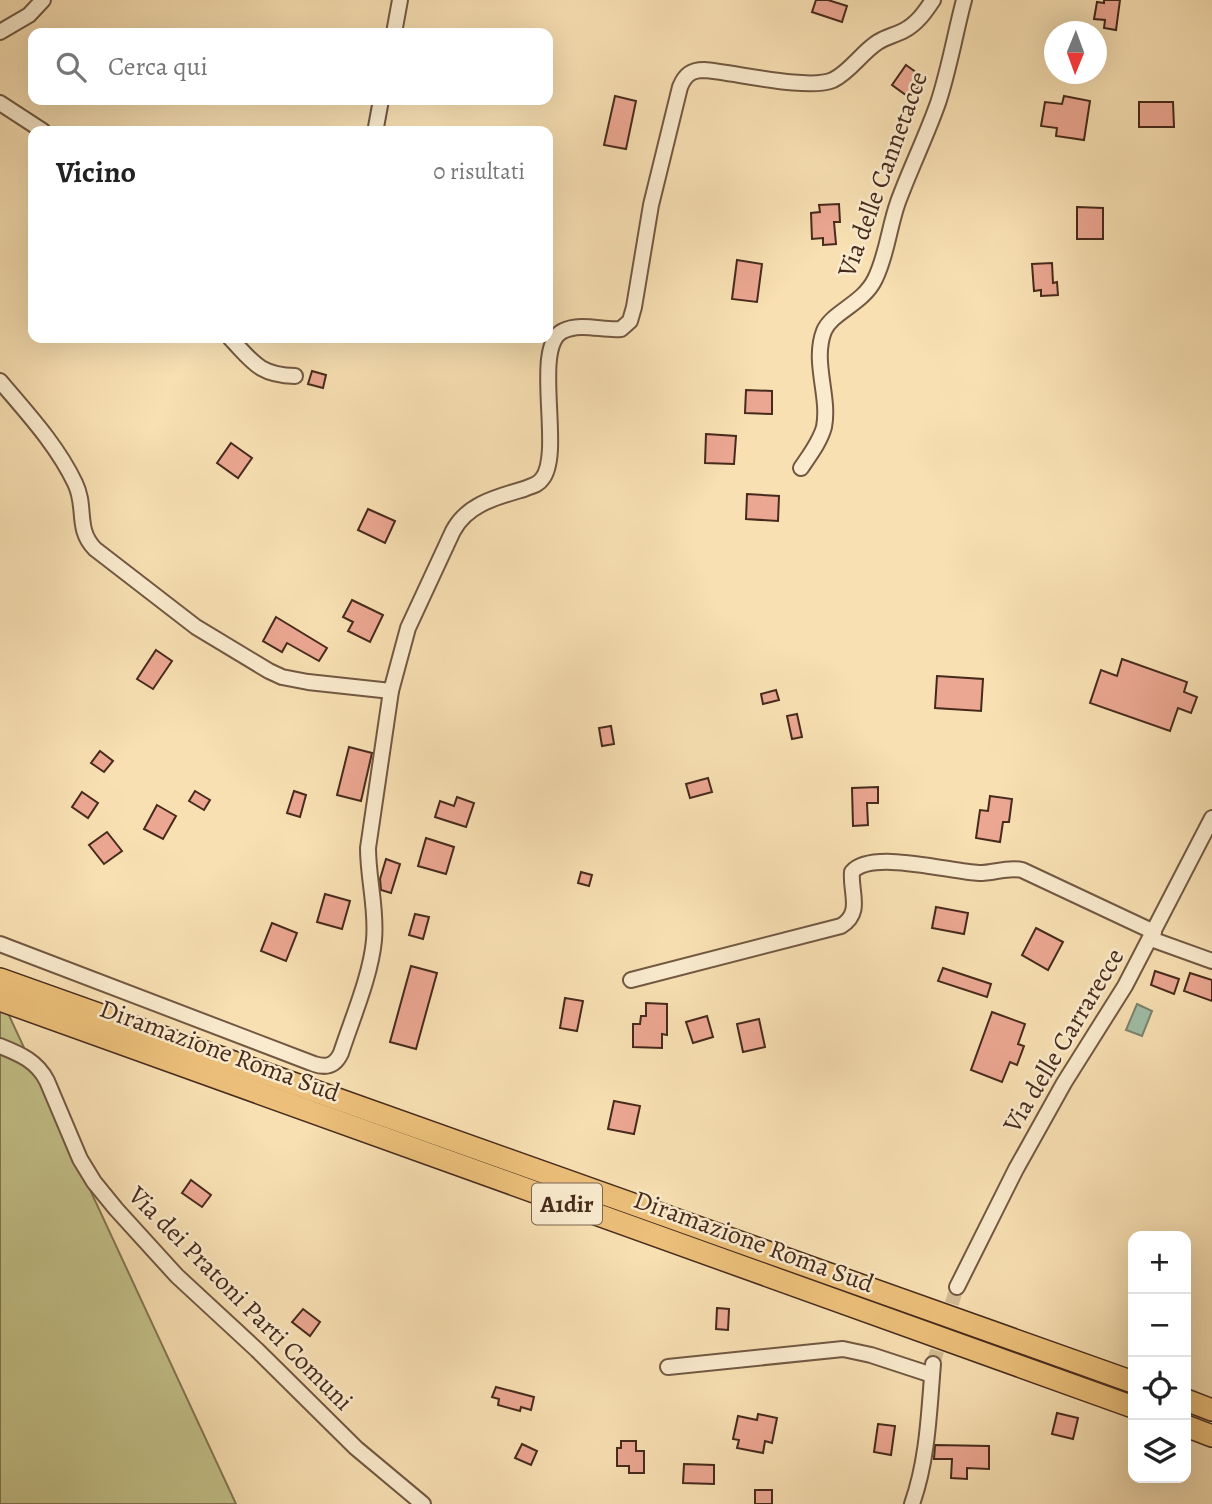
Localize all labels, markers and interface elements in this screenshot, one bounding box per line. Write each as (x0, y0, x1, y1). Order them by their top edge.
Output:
north arrow (1044, 21, 1107, 84)
search box (28, 28, 553, 105)
icon: search (52, 48, 90, 86)
text: Cerca qui (108, 49, 208, 84)
street label: Via delle Cannetacce (829, 66, 936, 283)
text: Vicino (56, 152, 136, 192)
text: 0 risultati (433, 156, 525, 187)
street label: Via delle Carrarecce (994, 942, 1132, 1140)
street label: Diramazione Roma Sud (95, 991, 345, 1110)
street label: Via dei Pratoni Parti Comuni (120, 1178, 361, 1418)
street label: Diramazione Roma Sud (629, 1182, 879, 1301)
road number: A1dir (532, 1184, 602, 1224)
map controls (1128, 1231, 1191, 1483)
button: + (1128, 1231, 1191, 1294)
button: − (1128, 1294, 1191, 1357)
button: locate (1128, 1357, 1191, 1420)
button: layers (1128, 1420, 1191, 1483)

